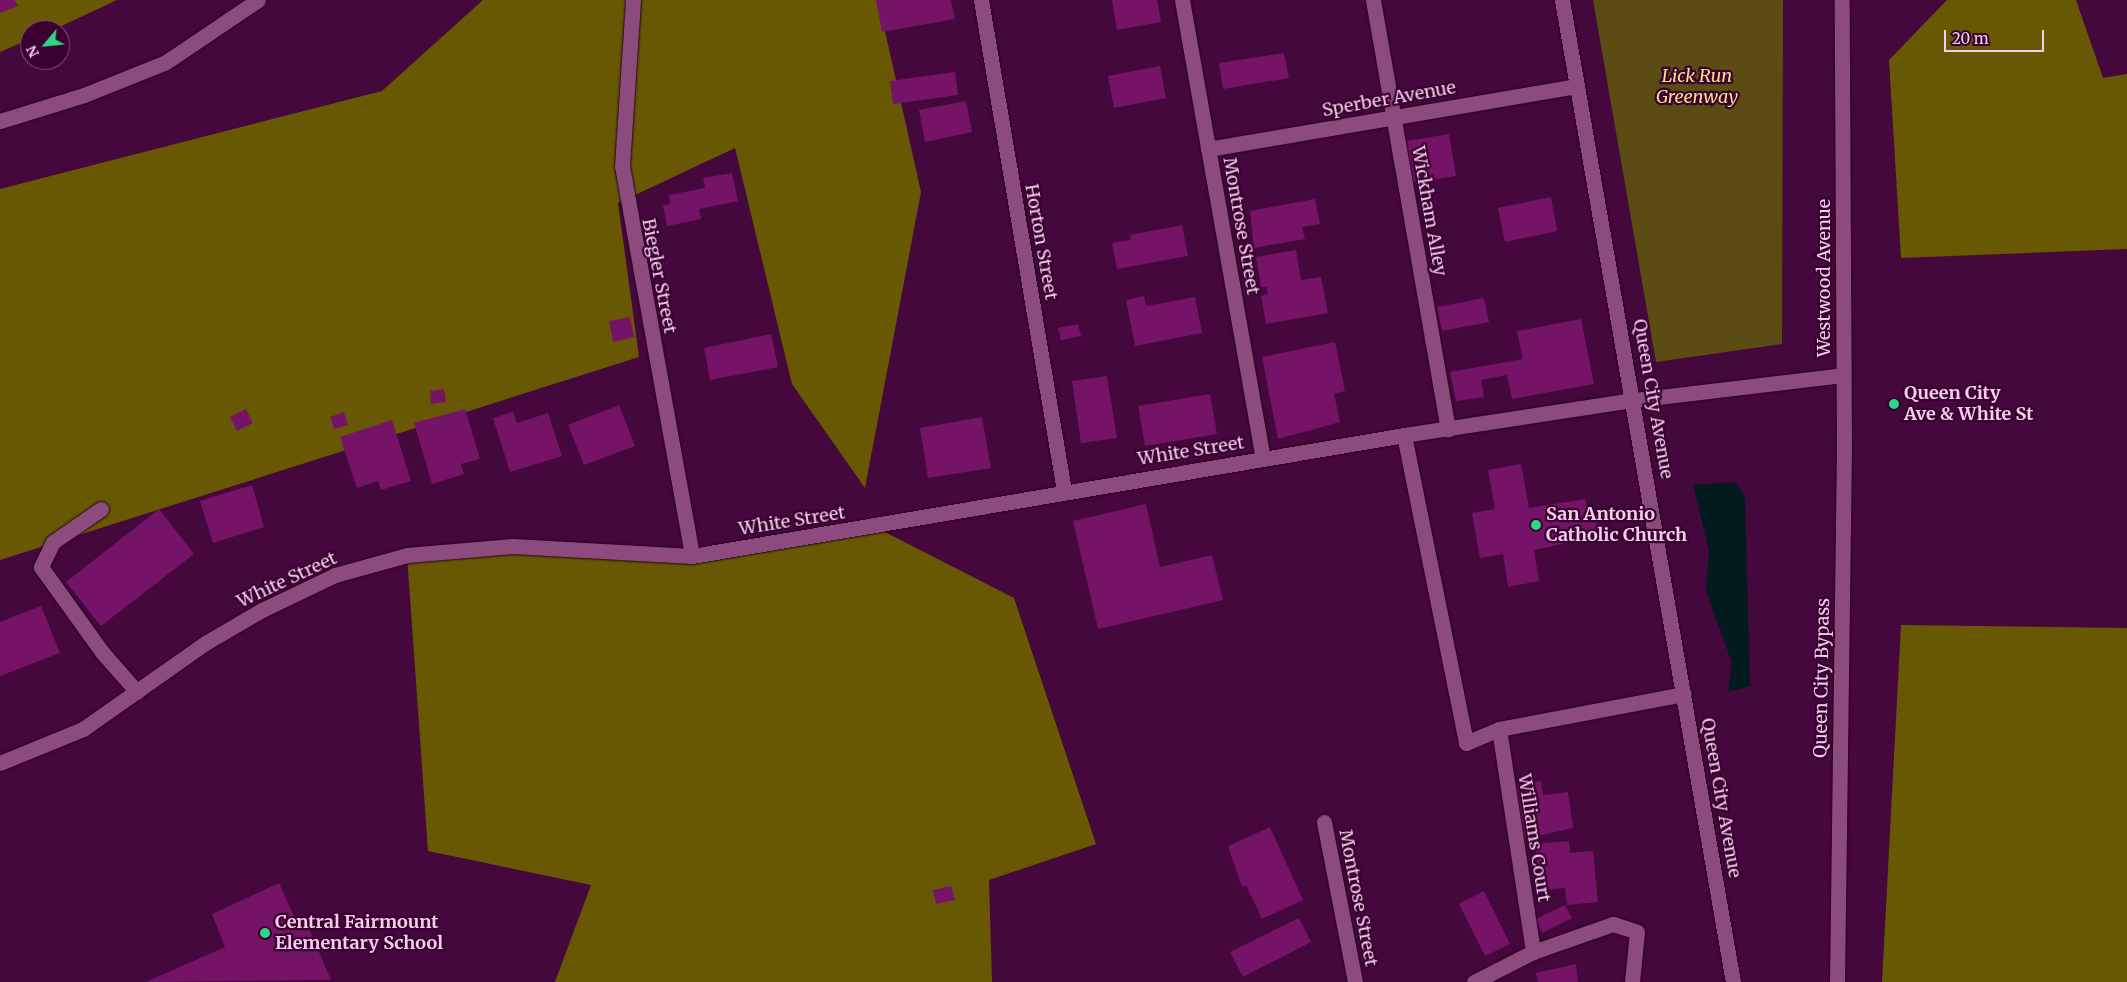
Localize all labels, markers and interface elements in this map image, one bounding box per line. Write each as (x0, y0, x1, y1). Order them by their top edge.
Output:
north arrow (20, 20, 70, 70)
scale bar (1947, 20, 2047, 52)
text: 20 m (1952, 29, 1989, 48)
text: N (22, 42, 43, 61)
park label: Lick Run Greenway (1656, 66, 1738, 108)
street label: Sperber Avenue (1320, 77, 1458, 121)
street label: Wickham Alley (1407, 144, 1451, 278)
street label: Montrose Street (1218, 156, 1264, 296)
street label: Horton Street (1020, 182, 1062, 302)
street label: Westwood Avenue (1813, 199, 1835, 357)
street label: Biegler Street (637, 217, 681, 335)
street label: Queen City Avenue (1628, 317, 1678, 481)
place label: Queen City Ave & White St (1904, 383, 2034, 426)
marker: Queen City Ave & White St (1888, 398, 1900, 410)
street label: White Street (1136, 432, 1246, 470)
street label: White Street (737, 502, 847, 540)
place label: San Antonio Catholic Church (1546, 504, 1687, 546)
marker: San Antonio Catholic Church (1530, 519, 1542, 531)
street label: White Street (234, 547, 340, 613)
street label: Queen City Bypass (1810, 598, 1834, 758)
street label: Queen City Avenue (1696, 716, 1746, 880)
street label: Williams Court (1513, 772, 1555, 904)
street label: Montrose Street (1334, 828, 1382, 968)
place label: Central Fairmount Elementary School (275, 912, 443, 954)
marker: Central Fairmount Elementary School (259, 927, 271, 939)

